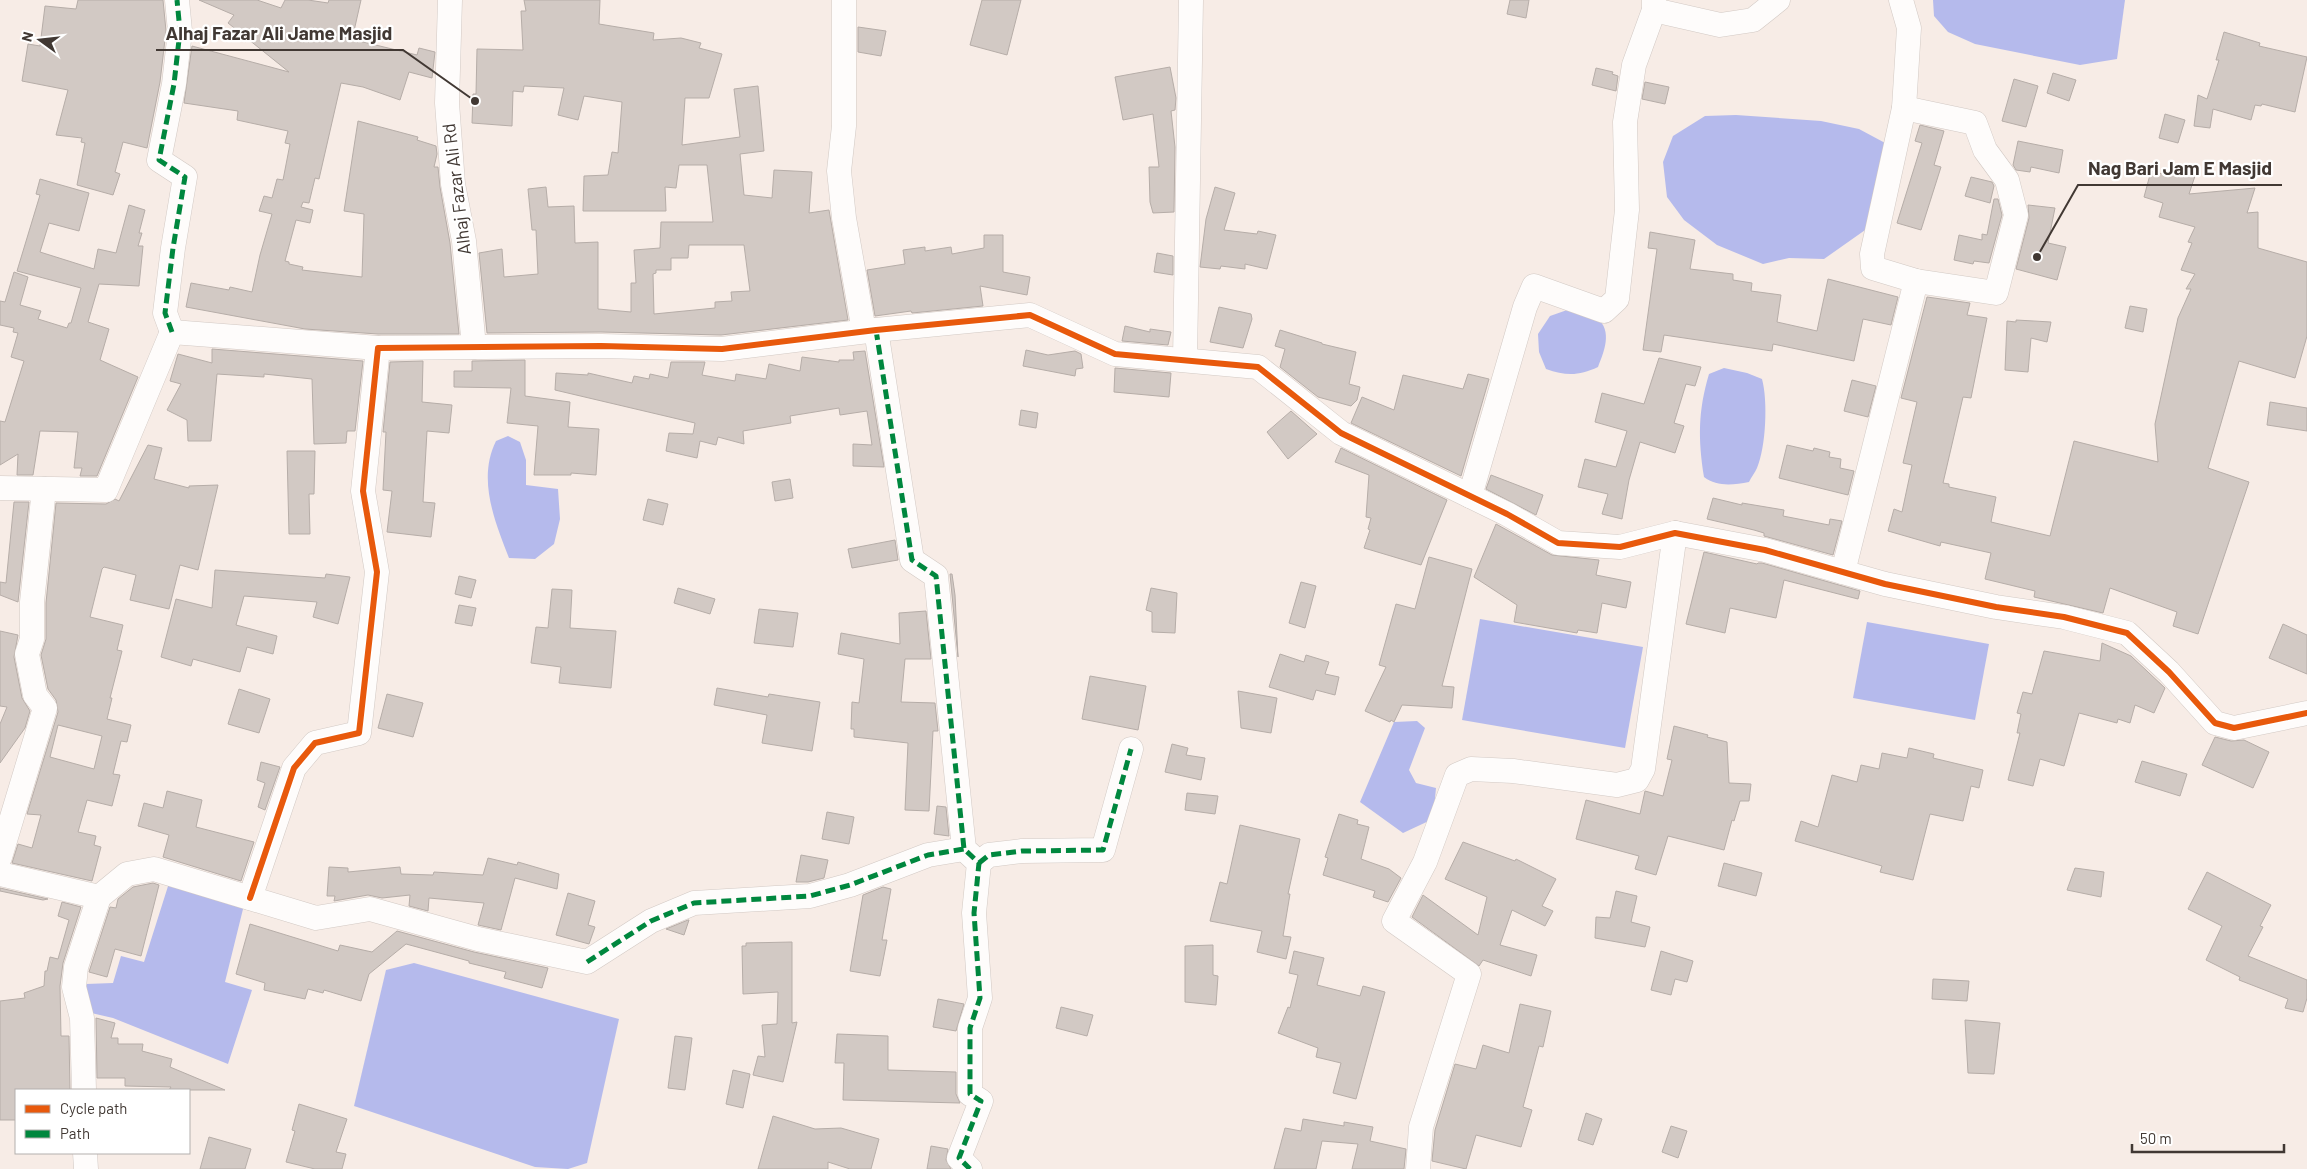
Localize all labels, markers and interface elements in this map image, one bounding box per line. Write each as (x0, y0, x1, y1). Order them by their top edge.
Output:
north arrow (15, 15, 65, 65)
callout: Alhaj Fazar Ali Jame Masjid (156, 16, 403, 50)
text: Alhaj Fazar Ali Jame Masjid (166, 21, 392, 44)
text: N (18, 30, 36, 43)
street label: Alhaj Fazar Ali Rd (437, 122, 475, 256)
callout: Nag Bari Jam E Masjid (2078, 151, 2282, 185)
text: Nag Bari Jam E Masjid (2088, 156, 2272, 179)
legend (15, 1089, 190, 1154)
text: Cycle path (60, 1099, 127, 1117)
scale bar (2132, 1122, 2284, 1154)
text: Path (60, 1124, 90, 1142)
text: 50 m (2140, 1129, 2172, 1147)

